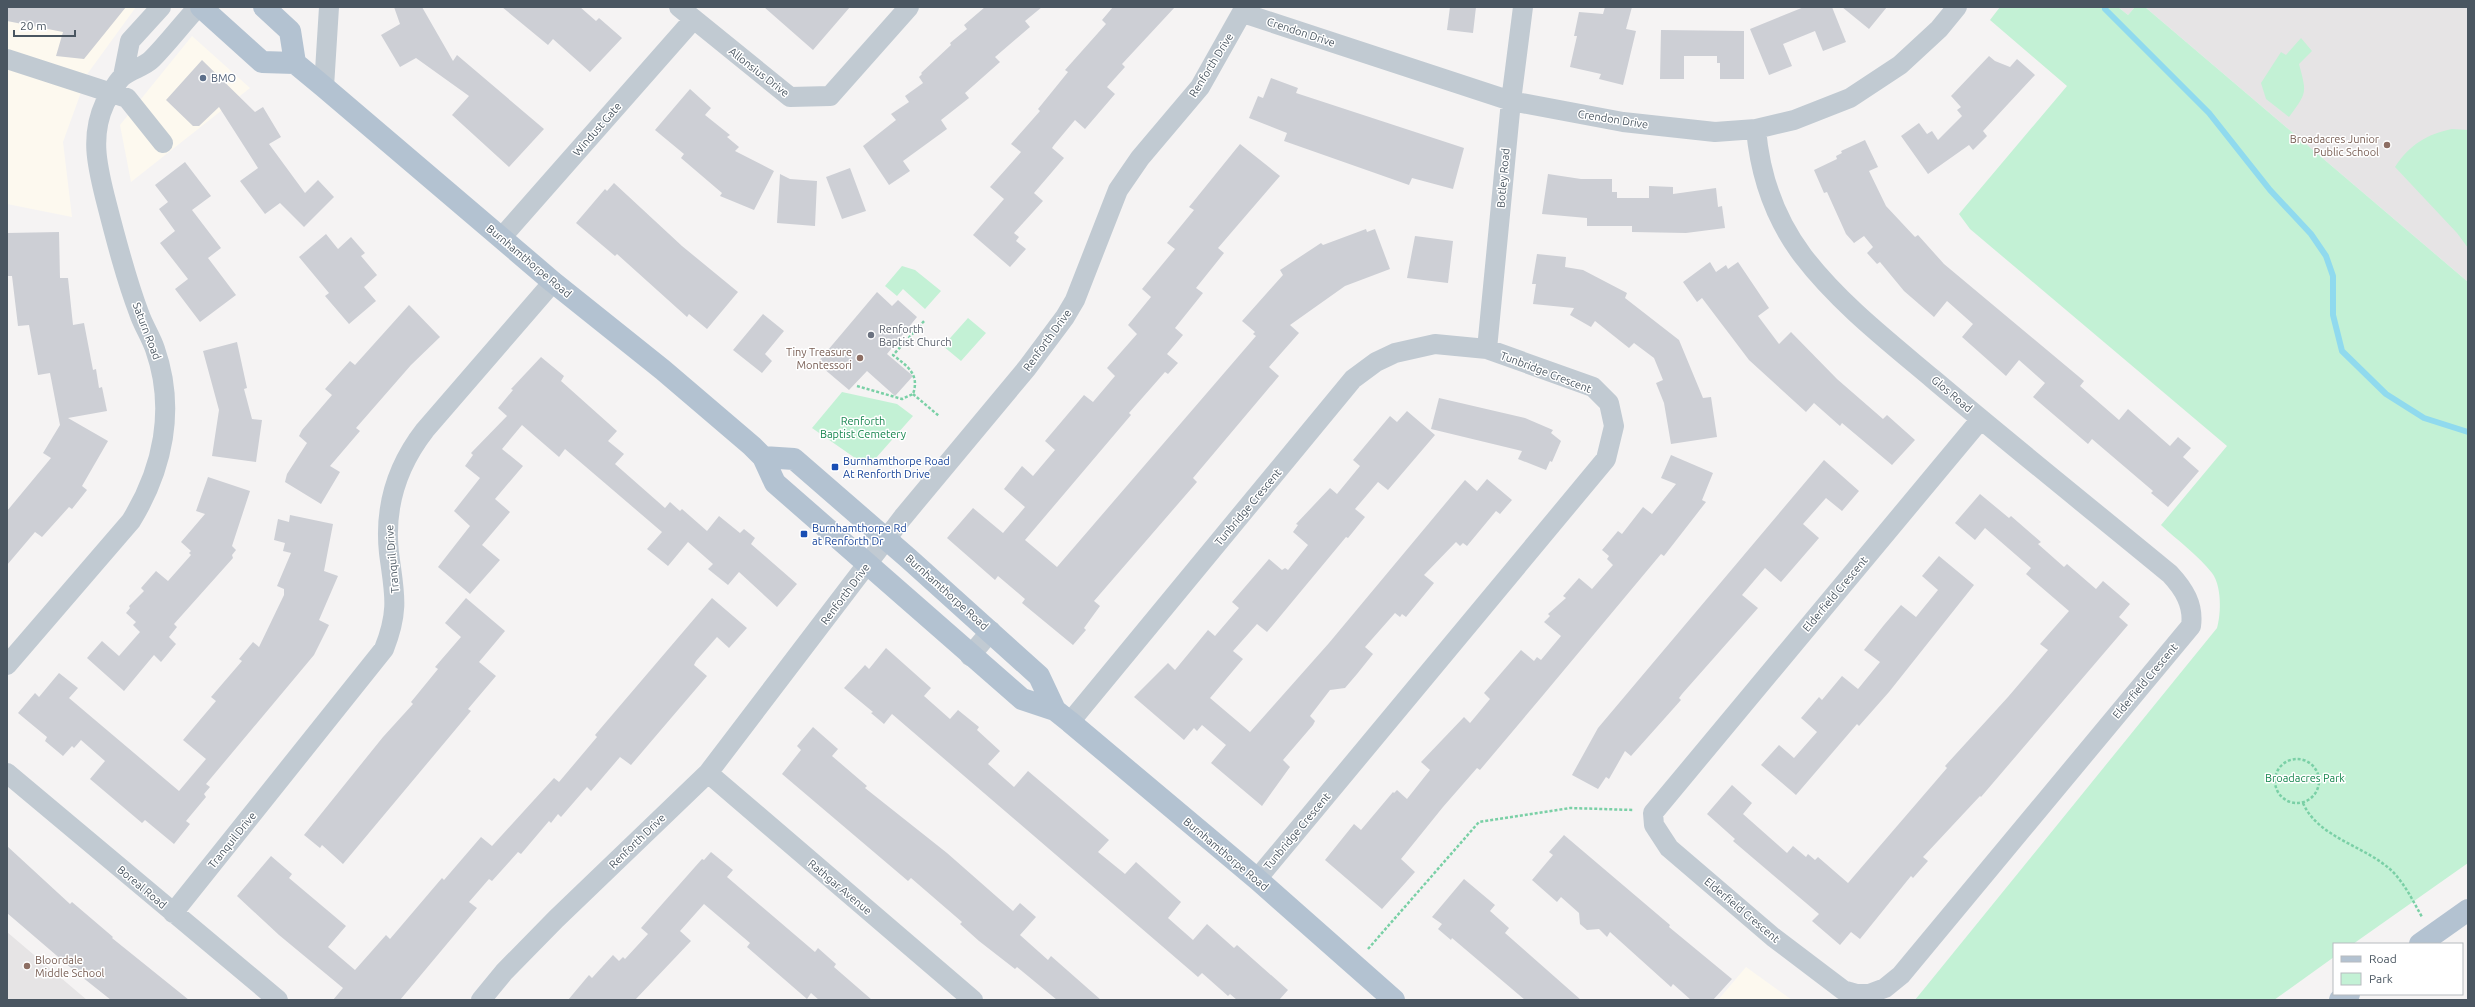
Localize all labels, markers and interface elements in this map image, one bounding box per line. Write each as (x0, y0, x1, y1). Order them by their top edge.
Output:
scale bar (14, 12, 75, 38)
street label: Crendon Drive (1265, 15, 1337, 49)
text: 20 m (20, 19, 47, 32)
street label: Renforth Drive (1187, 31, 1235, 99)
street label: Allonsius Drive (727, 45, 791, 99)
place label: BMO (211, 72, 236, 84)
marker: BMO (198, 73, 208, 83)
street label: Windust Gate (570, 100, 624, 158)
street label: Crendon Drive (1577, 108, 1649, 130)
place label: Broadacres Junior Public School (2290, 133, 2380, 158)
marker: Broadacres Junior Public School (2382, 140, 2392, 150)
street label: Botley Road (1494, 148, 1512, 208)
street label: Burnhamthorpe Road (484, 222, 574, 300)
street label: Saturn Road (131, 301, 163, 361)
street label: Renforth Drive (1021, 307, 1073, 373)
place label: Renforth Baptist Church (879, 323, 952, 348)
marker: Renforth Baptist Church (866, 330, 876, 340)
place label: Tiny Treasure Montessori (786, 346, 852, 371)
street label: Tunbridge Crescent (1499, 349, 1594, 395)
marker: Tiny Treasure Montessori (855, 353, 865, 363)
street label: Glos Road (1929, 374, 1975, 414)
park label: Renforth Baptist Cemetery (820, 415, 907, 440)
place label: Burnhamthorpe Road At Renforth Drive (843, 455, 950, 480)
marker: Burnhamthorpe Road At Renforth Drive (830, 462, 840, 472)
street label: Tunbridge Crescent (1212, 466, 1284, 548)
place label: Burnhamthorpe Rd at Renforth Dr (812, 522, 907, 547)
street label: Tranquil Drive (383, 524, 401, 594)
marker: Burnhamthorpe Rd at Renforth Dr (799, 529, 809, 539)
street label: Burnhamthorpe Road (903, 552, 991, 632)
street label: Elderfield Crescent (1800, 554, 1870, 634)
street label: Renforth Drive (818, 561, 872, 627)
street label: Elderfield Crescent (2110, 641, 2180, 721)
park label: Broadacres Park (2265, 772, 2345, 784)
street label: Tunbridge Crescent (1261, 790, 1333, 872)
street label: Tranquil Drive (206, 810, 258, 870)
street label: Renforth Drive (607, 811, 667, 871)
street label: Burnhamthorpe Road (1181, 815, 1271, 893)
street label: Rathgar Avenue (806, 857, 874, 917)
street label: Boreal Road (115, 863, 169, 911)
street label: Elderfield Crescent (1702, 875, 1782, 945)
legend (2333, 943, 2463, 995)
text: Road (2369, 952, 2397, 965)
place label: Bloordale Middle School (35, 954, 105, 979)
marker: Bloordale Middle School (22, 961, 32, 971)
text: Park (2369, 972, 2393, 985)

